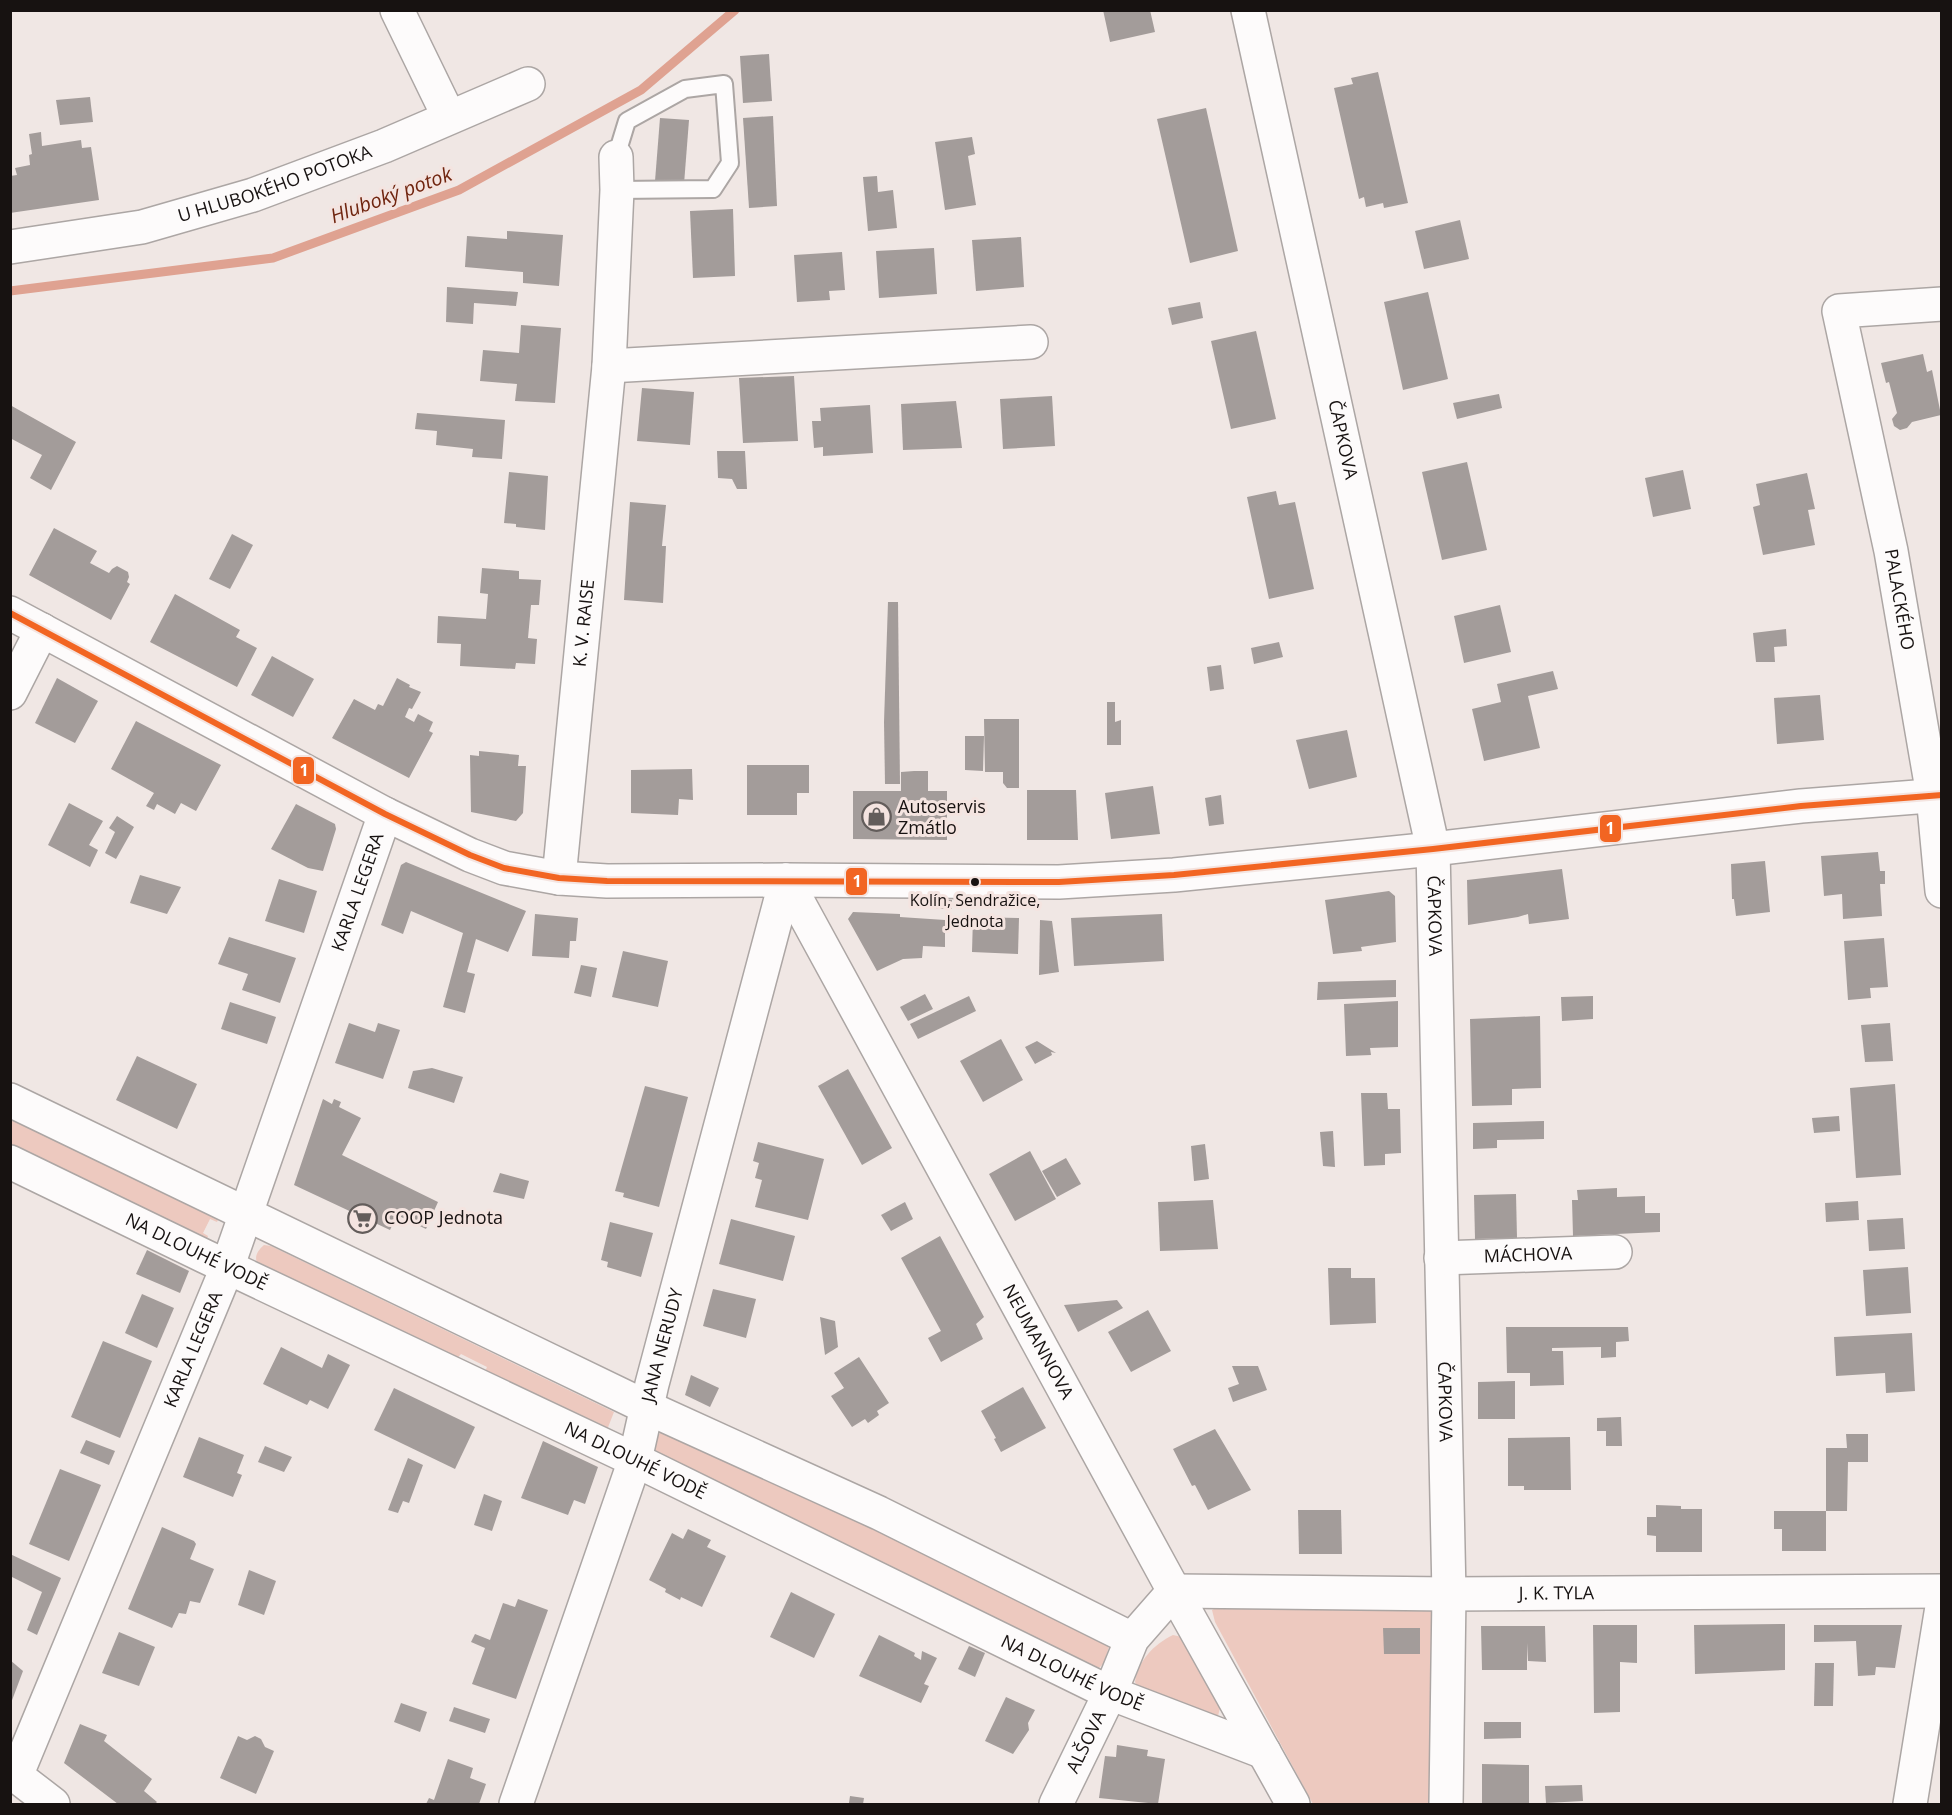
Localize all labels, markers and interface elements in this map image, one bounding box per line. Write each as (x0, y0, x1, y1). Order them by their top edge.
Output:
street label: U HLUBOKÉHO POTOKA (175, 139, 375, 227)
water label: Hluboký potok (326, 160, 457, 229)
street label: ČAPKOVA (1323, 397, 1364, 482)
street label: PALACKÉHO (1880, 547, 1921, 652)
street label: K. V. RAISE (567, 578, 599, 668)
line badge: 1 (292, 756, 315, 785)
text: 1 (299, 759, 309, 781)
place label: Autoservis Zmátlo (898, 794, 986, 839)
shop icon: Autoservis Zmátlo (861, 801, 893, 833)
line badge: 1 (1599, 814, 1622, 843)
text: 1 (1605, 817, 1615, 839)
street label: KARLA LEGERA (325, 829, 389, 954)
line badge: 1 (845, 867, 868, 896)
text: 1 (852, 870, 862, 892)
street label: ČAPKOVA (1423, 875, 1448, 957)
marker: Kolín, Sendražice, Jednota (969, 876, 981, 888)
place label: Kolín, Sendražice, Jednota (910, 889, 1040, 932)
supermarket icon: COOP Jednota (347, 1202, 379, 1234)
place label: COOP Jednota (384, 1205, 503, 1229)
street label: NA DLOUHÉ VODĚ (122, 1207, 272, 1295)
street label: MÁCHOVA (1483, 1240, 1573, 1268)
street label: NEUMANNOVA (998, 1280, 1080, 1404)
street label: JANA NERUDY (635, 1285, 688, 1406)
street label: KARLA LEGERA (157, 1287, 227, 1411)
street label: ČAPKOVA (1433, 1361, 1459, 1443)
street label: NA DLOUHÉ VODĚ (561, 1415, 711, 1504)
street label: J. K. TYLA (1517, 1580, 1595, 1605)
street label: NA DLOUHÉ VODĚ (997, 1628, 1147, 1716)
street label: ALŠOVA (1060, 1706, 1111, 1777)

